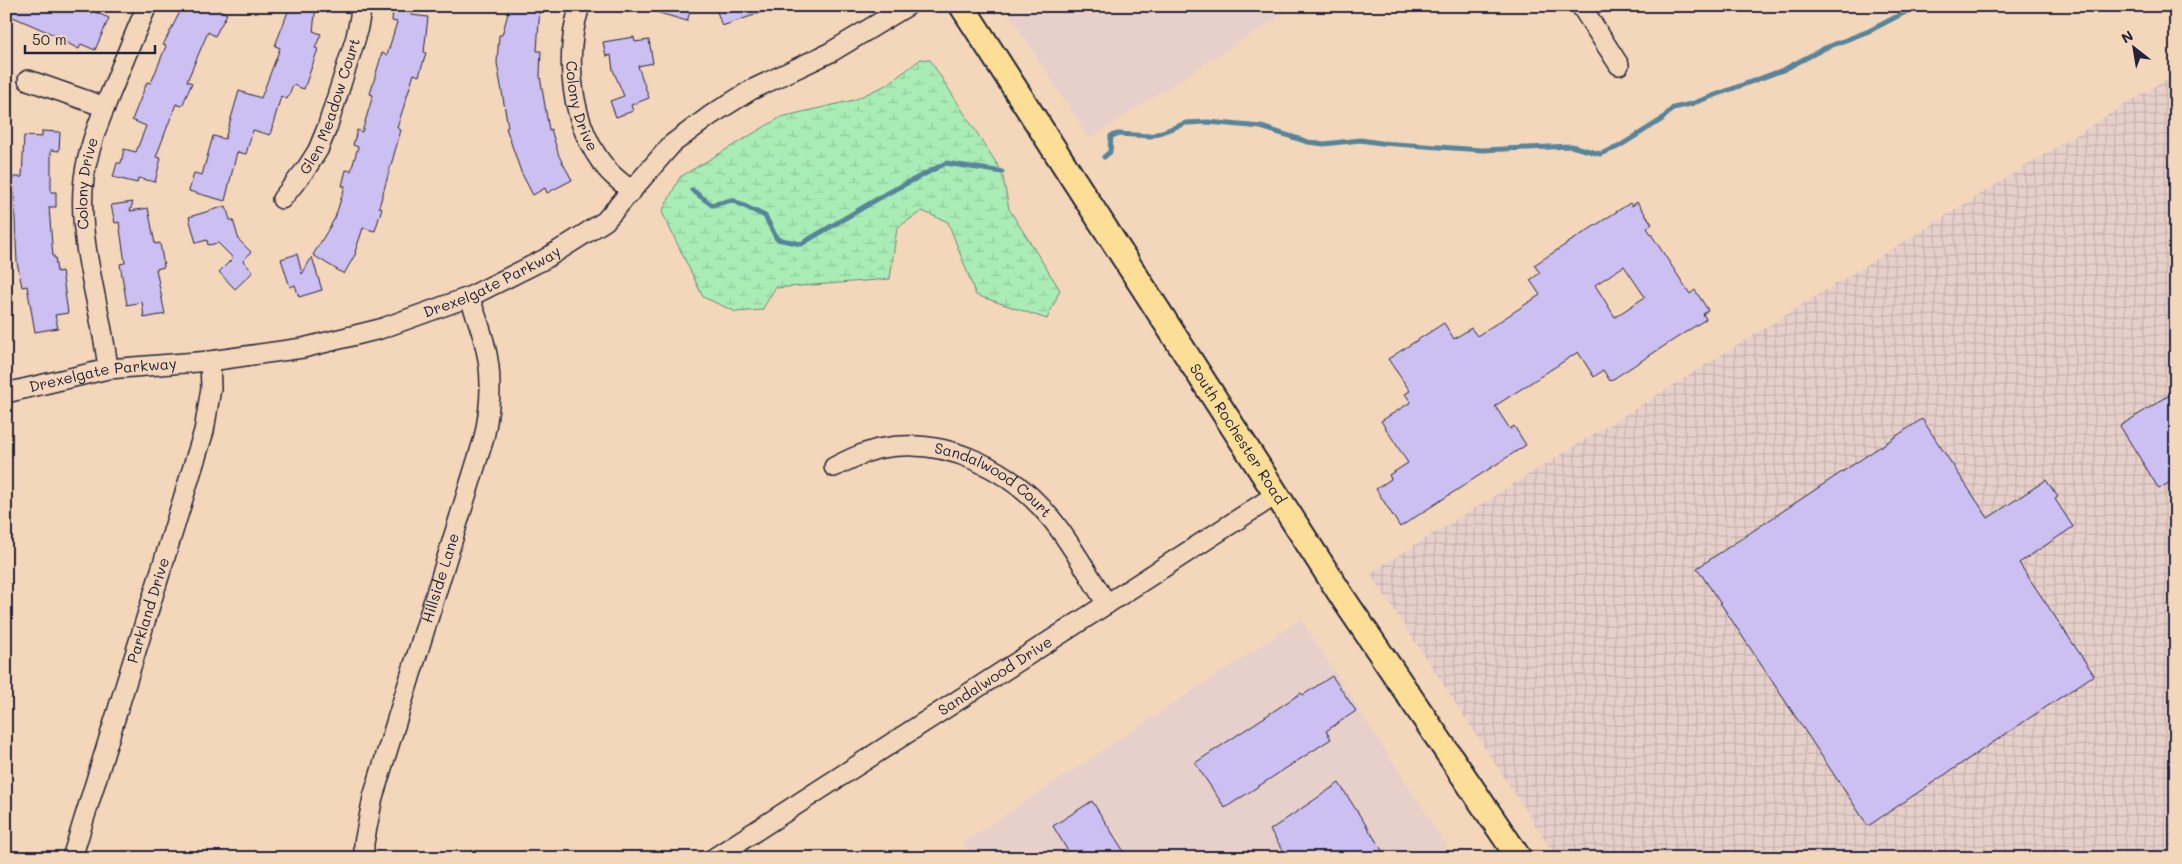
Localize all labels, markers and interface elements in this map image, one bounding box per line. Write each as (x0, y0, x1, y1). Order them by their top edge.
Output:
scale bar (25, 22, 155, 54)
north arrow (2110, 22, 2160, 72)
text: N (2118, 26, 2137, 47)
text: 50 m (32, 29, 67, 49)
street label: Glen Meadow Court (294, 35, 364, 178)
street label: Colony Drive (562, 60, 603, 154)
street label: Colony Drive (72, 135, 102, 230)
street label: Drexelgate Parkway (420, 241, 564, 322)
street label: Drexelgate Parkway (27, 353, 178, 396)
street label: South Rochester Road (1186, 359, 1291, 508)
street label: Sandalwood Court (933, 437, 1057, 521)
street label: Hillside Lane (416, 530, 463, 625)
street label: Parkland Drive (122, 555, 173, 666)
street label: Sandalwood Drive (934, 631, 1056, 720)

